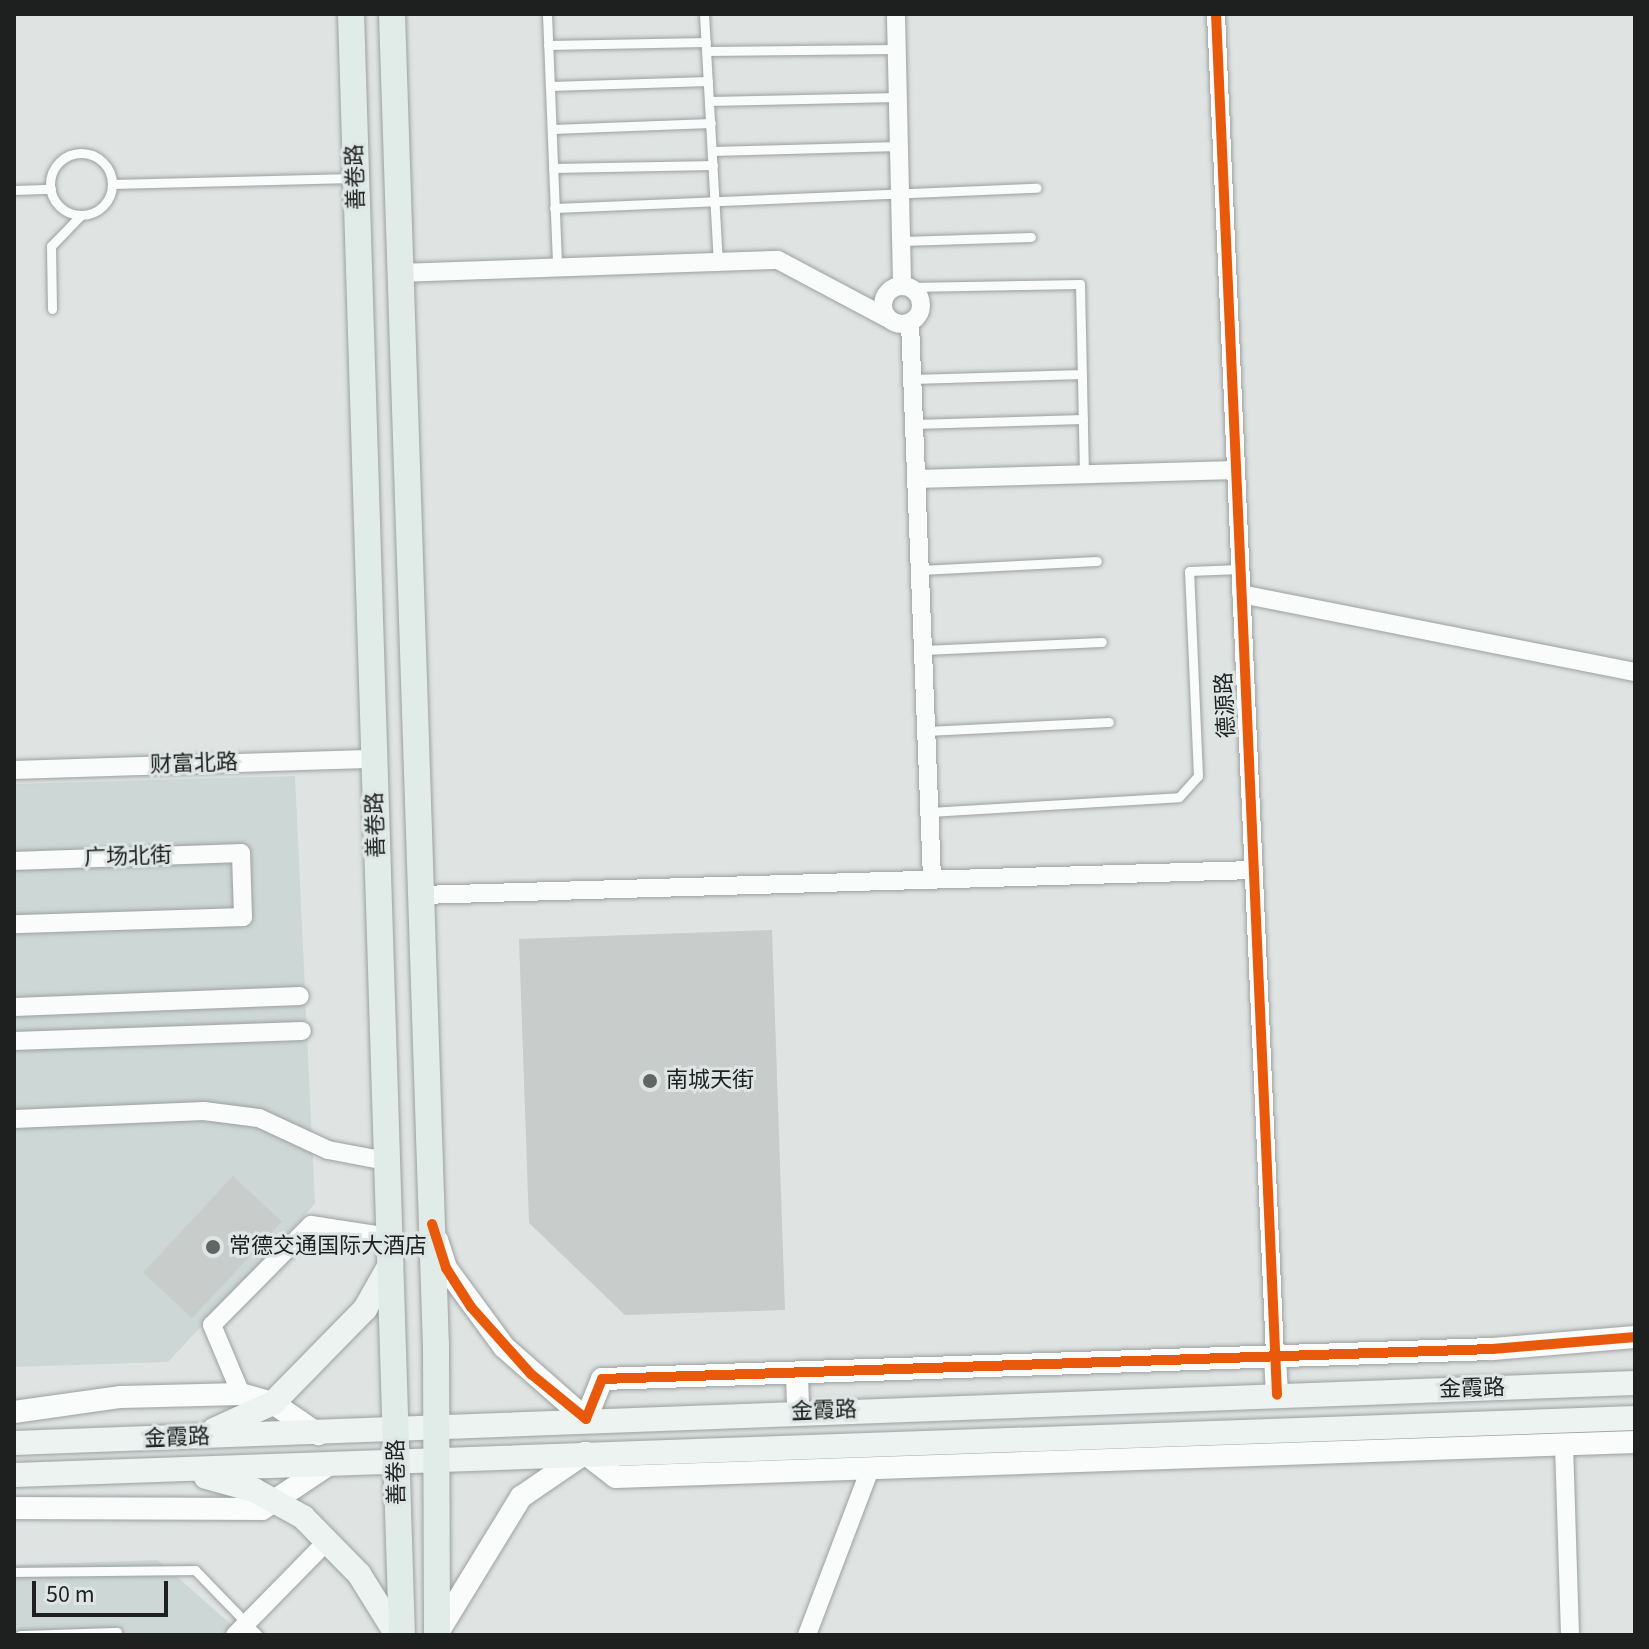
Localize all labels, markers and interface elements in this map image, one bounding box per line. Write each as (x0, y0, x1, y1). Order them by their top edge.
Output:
street label: 善卷路 (342, 144, 370, 210)
street label: 德源路 (1211, 671, 1241, 739)
street label: 财富北路 (150, 749, 238, 779)
street label: 善卷路 (362, 792, 390, 858)
street label: 广场北街 (84, 842, 172, 872)
place label: 南城天街 (666, 1068, 754, 1094)
marker: 南城天街 (641, 1072, 659, 1090)
place label: 常德交通国际大酒店 (229, 1234, 427, 1260)
marker: 常德交通国际大酒店 (204, 1238, 222, 1256)
street label: 金霞路 (1439, 1375, 1505, 1403)
street label: 金霞路 (791, 1397, 857, 1425)
street label: 金霞路 (144, 1424, 210, 1452)
street label: 善卷路 (383, 1439, 411, 1505)
scale bar (36, 1565, 172, 1615)
text: 50 m (46, 1577, 95, 1612)

